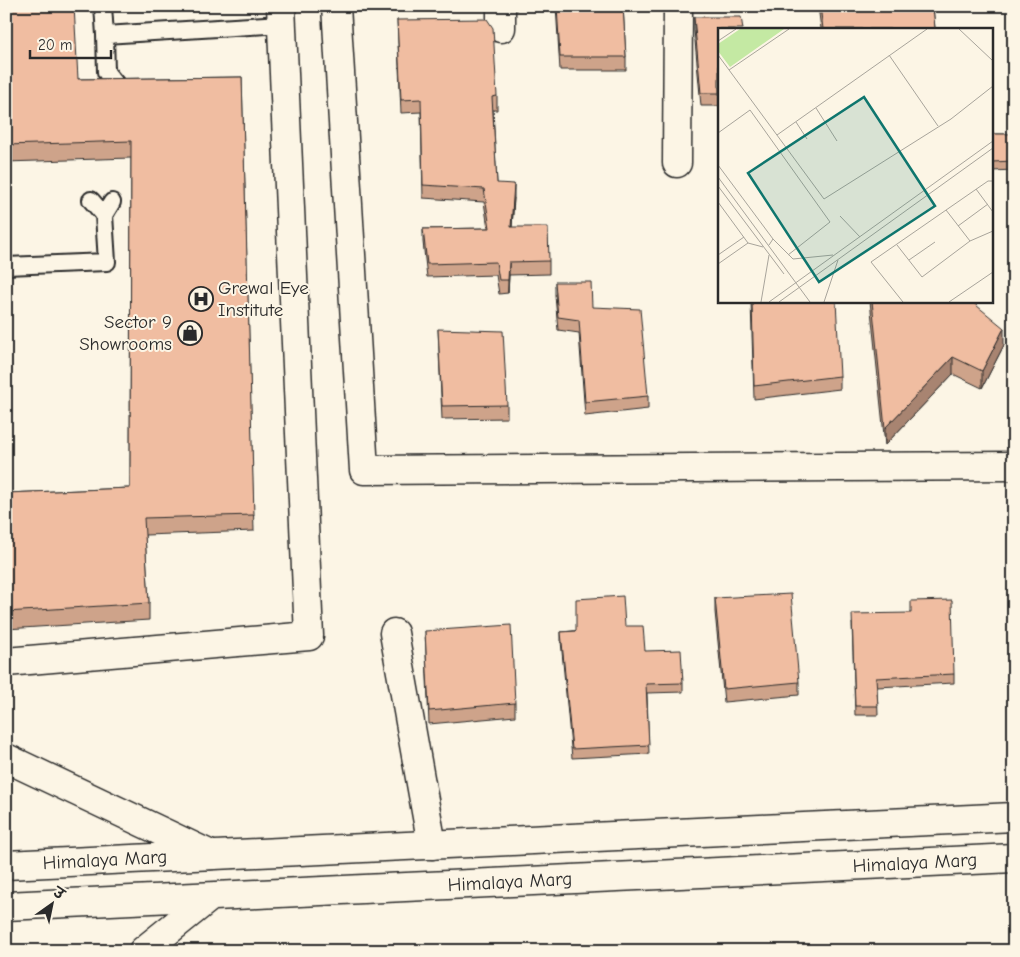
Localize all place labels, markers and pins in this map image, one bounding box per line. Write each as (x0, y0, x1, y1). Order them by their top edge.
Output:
place label: Grewal Eye Institute (218, 277, 309, 321)
hospital icon: Grewal Eye Institute (188, 286, 214, 312)
place label: Sector 9 Showrooms (79, 311, 172, 355)
shop icon: Sector 9 Showrooms (177, 320, 203, 346)

